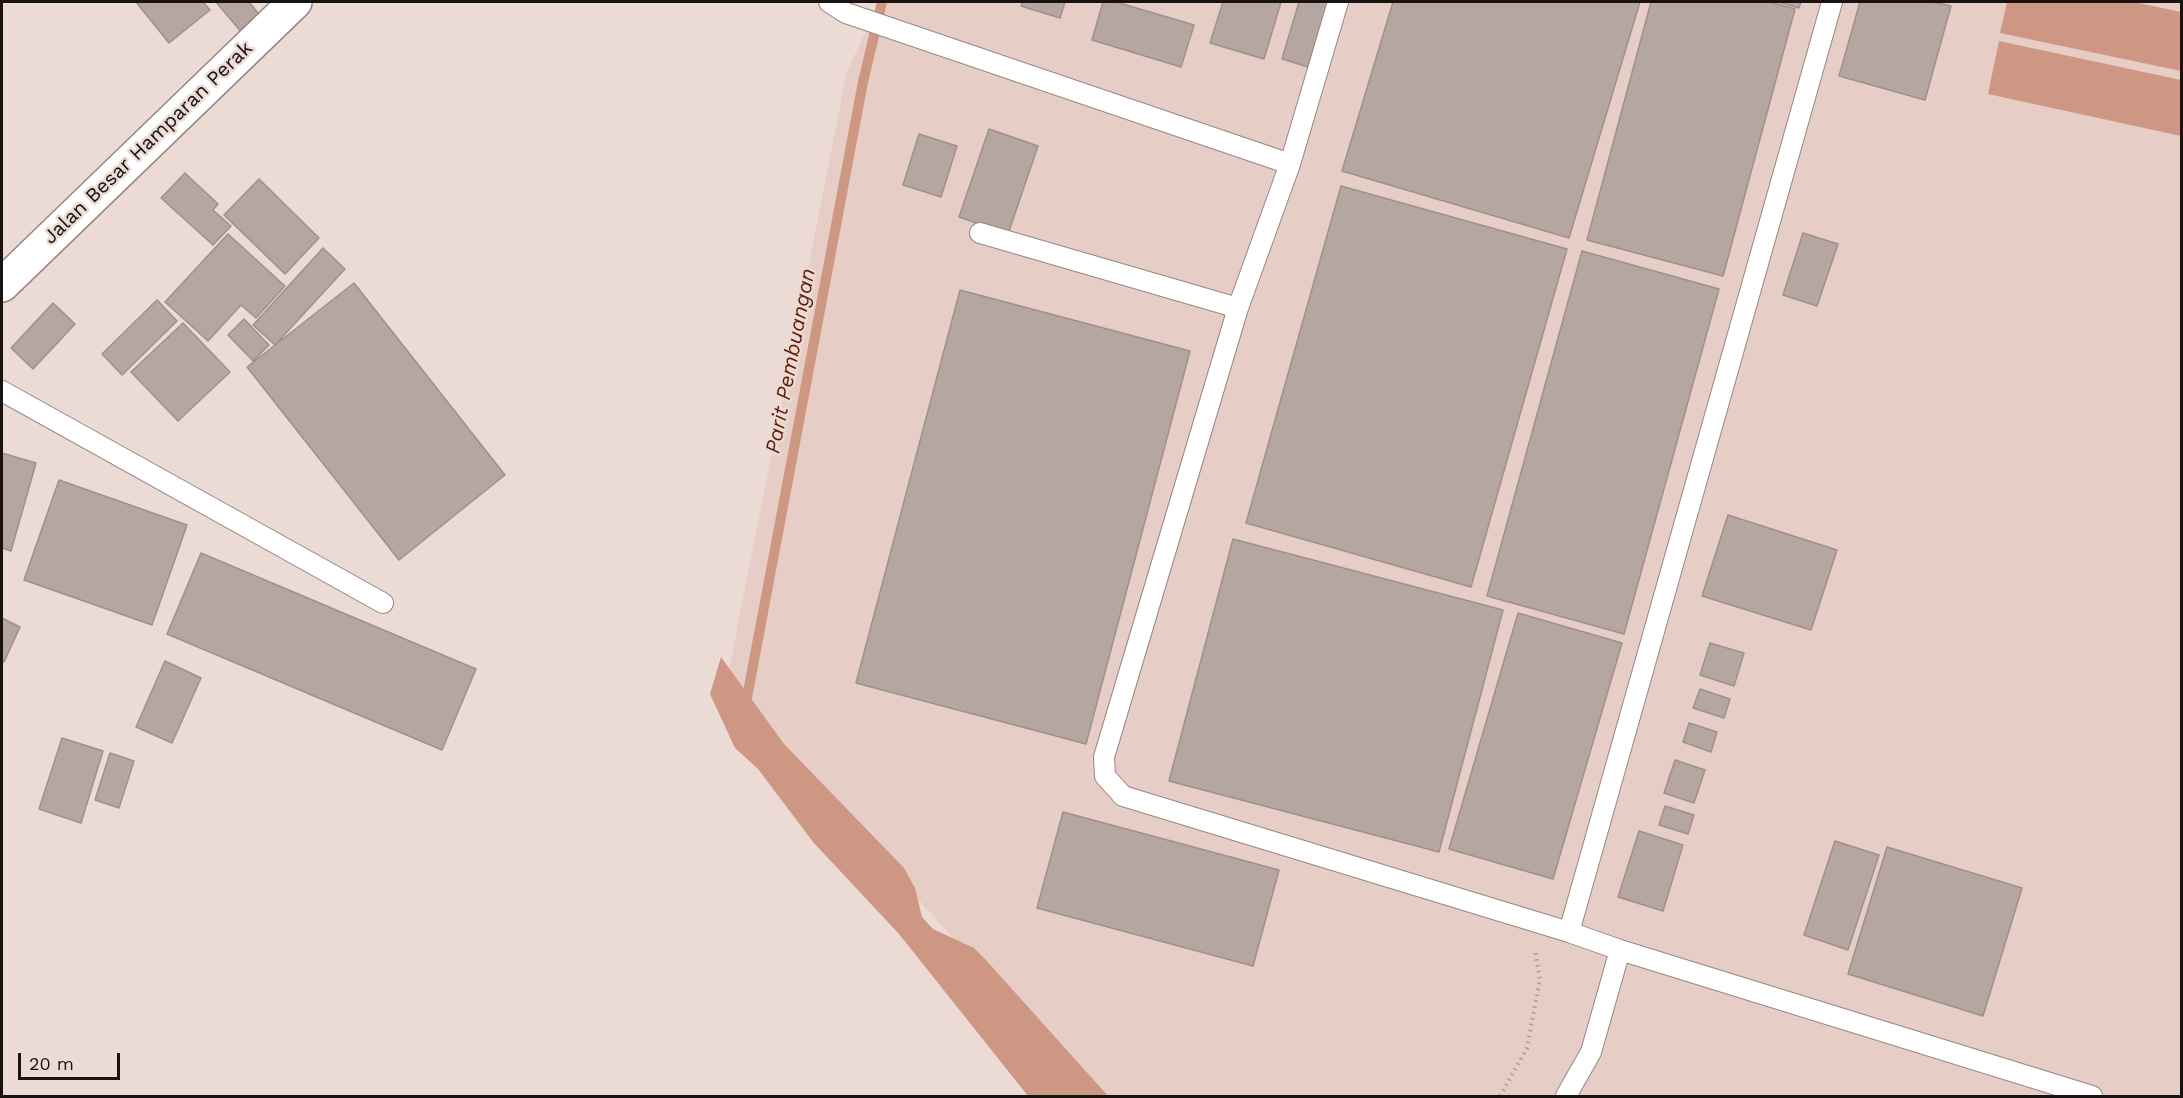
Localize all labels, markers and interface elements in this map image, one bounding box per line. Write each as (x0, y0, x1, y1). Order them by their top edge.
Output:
street label: Jalan Besar Hamparan Perak (38, 37, 258, 249)
water label: Parit Pembuangan (761, 266, 821, 456)
scale bar (21, 1041, 123, 1079)
text: 20 m (29, 1053, 74, 1074)

